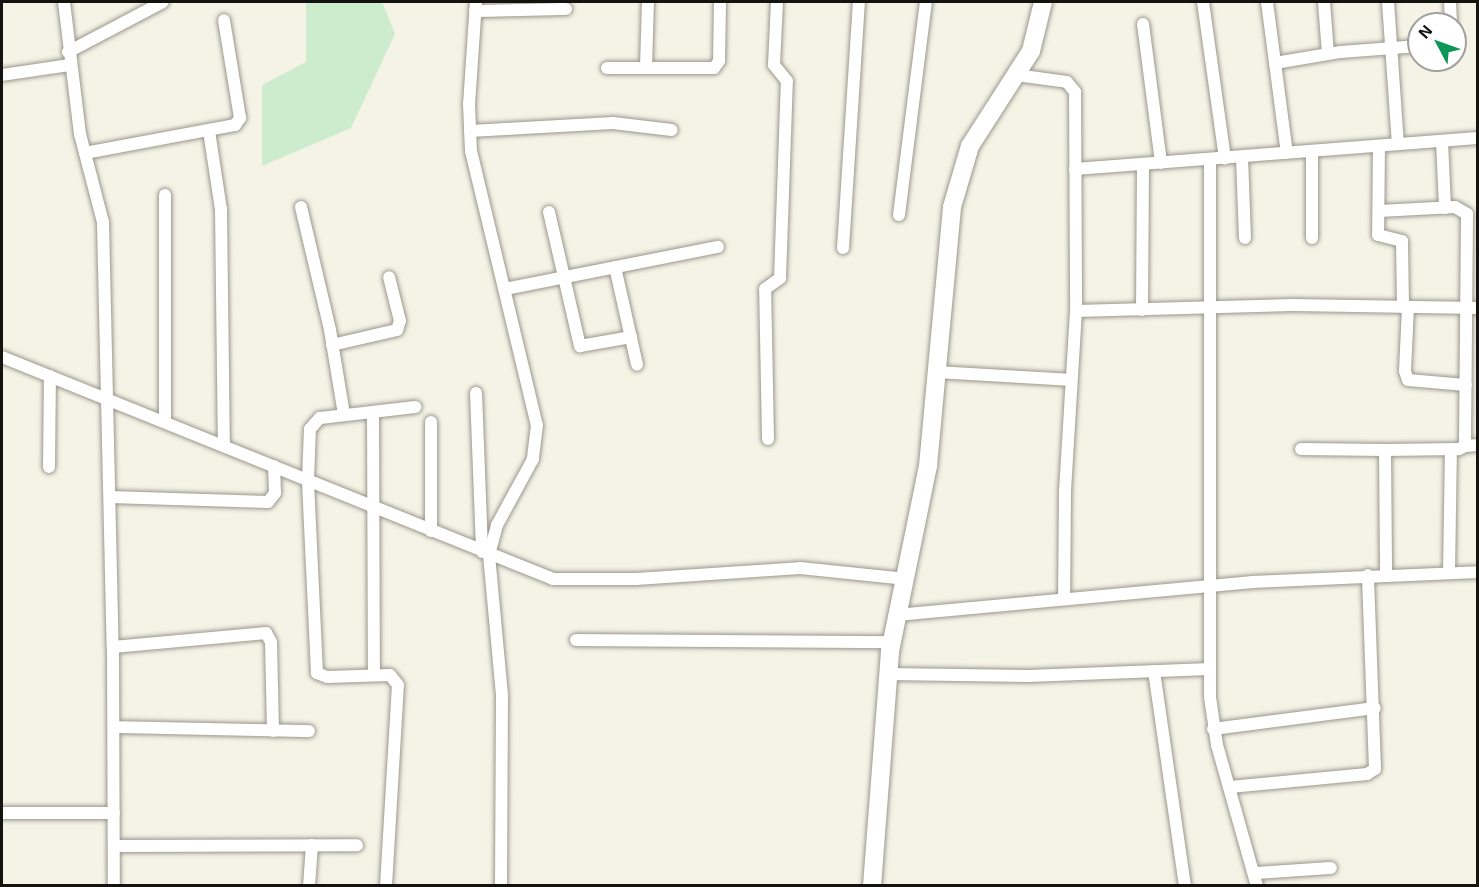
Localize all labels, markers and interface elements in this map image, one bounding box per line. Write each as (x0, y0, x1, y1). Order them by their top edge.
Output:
north arrow (1407, 12, 1467, 72)
text: N (1414, 21, 1436, 42)

